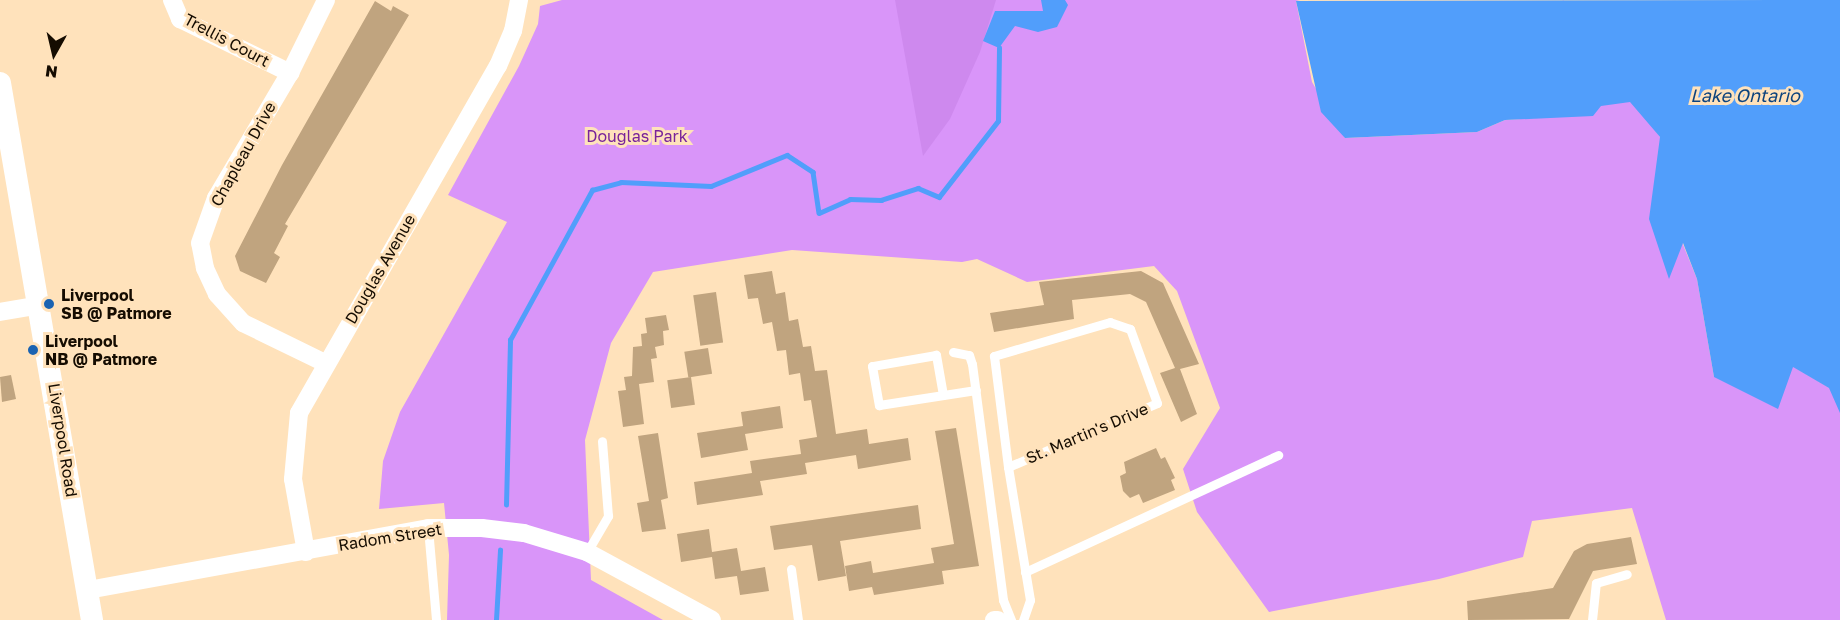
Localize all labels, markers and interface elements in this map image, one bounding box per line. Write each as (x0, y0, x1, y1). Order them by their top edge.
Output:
street label: Trellis Court (181, 9, 273, 71)
north arrow (24, 24, 84, 84)
text: N (44, 61, 59, 83)
water label: Lake Ontario (1690, 84, 1800, 106)
street label: Chapleau Drive (206, 99, 280, 209)
park label: Douglas Park (586, 126, 688, 146)
street label: Douglas Avenue (341, 211, 419, 327)
place label: Liverpool SB @ Patmore (61, 285, 172, 323)
marker: Liverpool SB @ Patmore (42, 297, 56, 311)
place label: Liverpool NB @ Patmore (45, 331, 157, 369)
marker: Liverpool NB @ Patmore (26, 343, 40, 357)
street label: Liverpool Road (45, 382, 81, 498)
street label: St. Martin's Drive (1023, 399, 1151, 467)
street label: Radom Street (337, 519, 443, 555)

